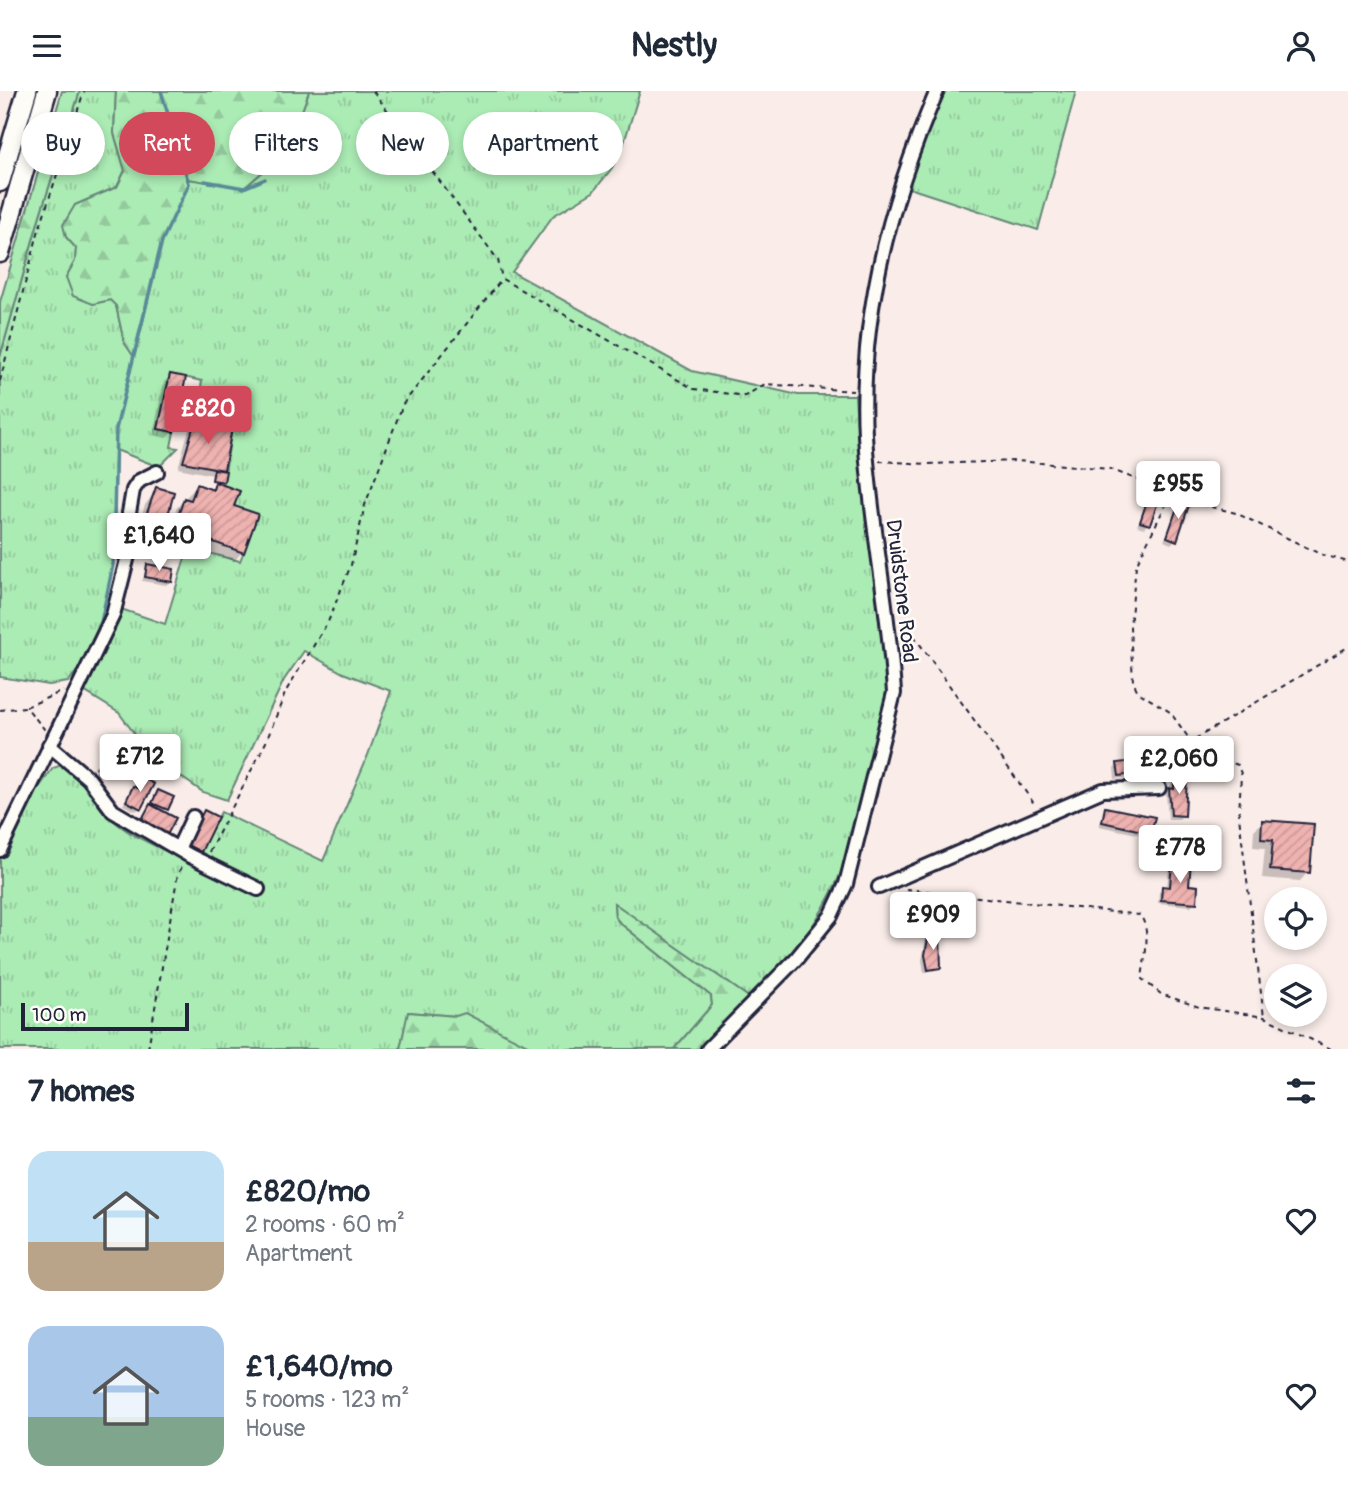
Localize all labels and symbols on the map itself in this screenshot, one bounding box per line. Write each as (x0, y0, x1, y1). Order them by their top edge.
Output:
pin: £820 (167, 387, 249, 446)
pin: £955 (1137, 461, 1219, 521)
pin: £1,640 (102, 513, 216, 573)
street label: Druidstone Road (879, 518, 924, 664)
pin: £712 (99, 735, 181, 794)
pin: £2,060 (1122, 737, 1236, 796)
pin: £778 (1139, 825, 1221, 885)
pin: £909 (892, 893, 974, 952)
scale bar (21, 1000, 189, 1032)

